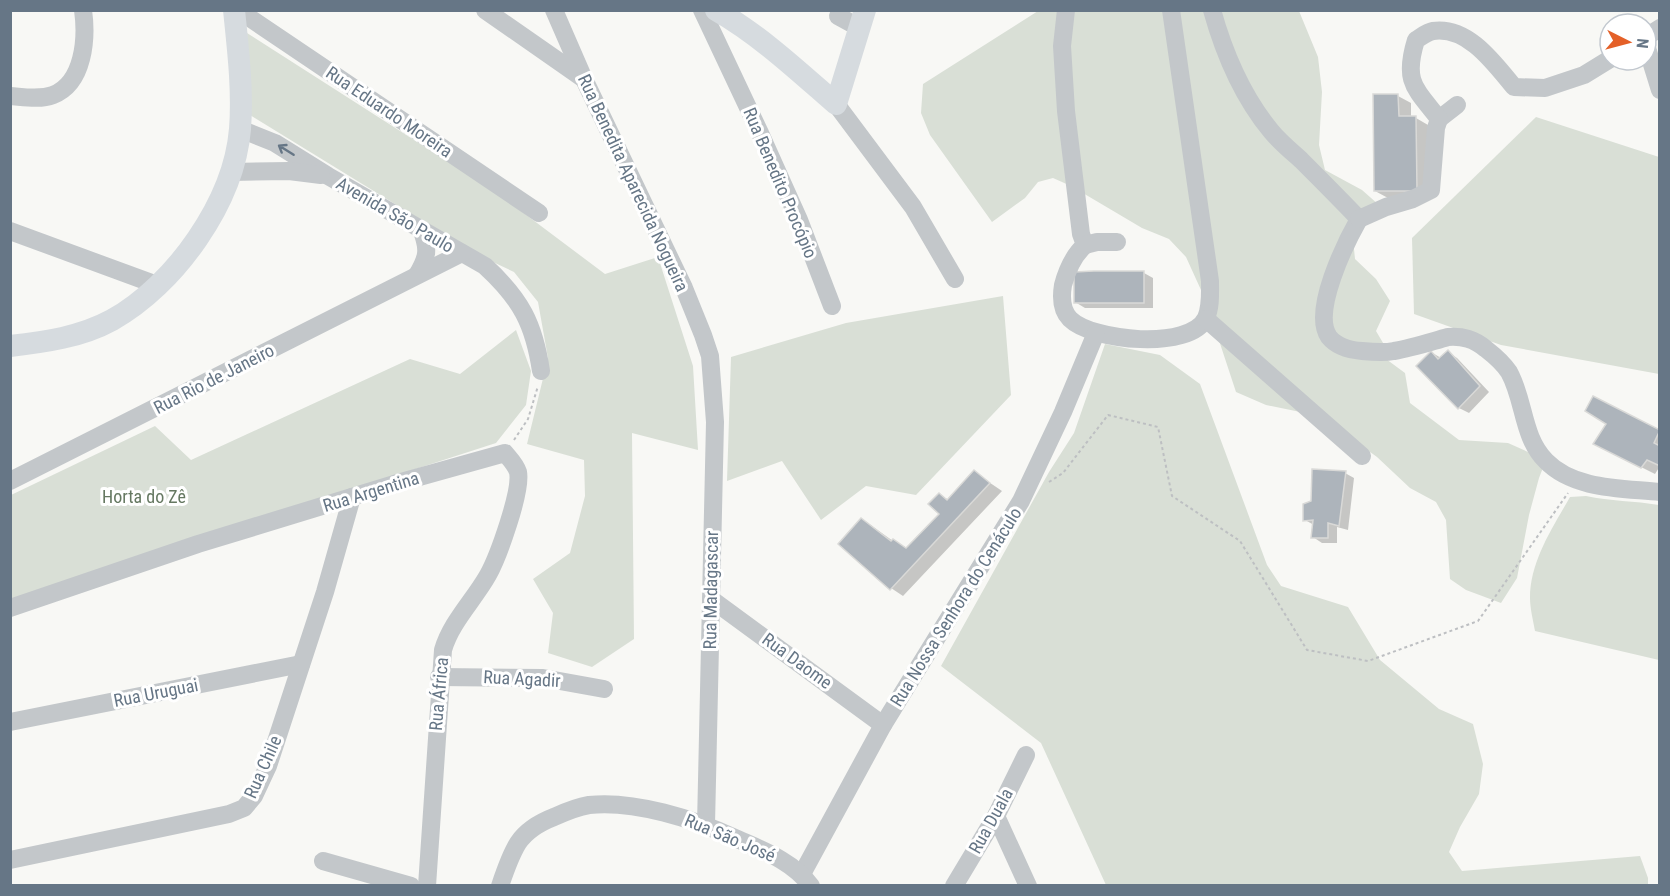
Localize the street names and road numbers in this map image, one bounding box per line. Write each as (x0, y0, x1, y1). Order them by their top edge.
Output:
street label: Rua Eduardo Moreira (322, 62, 456, 162)
street label: Rua Benedita Aparecida Nogueira (574, 71, 693, 295)
street label: Rua Benedito Procópio (739, 104, 822, 261)
street label: Avenida São Paulo (333, 172, 458, 257)
street label: Rua Rio de Janeiro (150, 339, 277, 418)
street label: Rua Argentina (320, 467, 422, 516)
street label: Rua Nossa Senhora do Cenáculo (886, 503, 1026, 710)
street label: Rua Madagascar (699, 530, 722, 650)
street label: Rua Daome (758, 628, 836, 693)
street label: Rua África (425, 656, 452, 732)
street label: Rua Agadir (483, 666, 562, 691)
street label: Rua Uruguai (112, 674, 200, 711)
street label: Rua Chile (239, 732, 286, 801)
street label: Rua Duala (964, 784, 1017, 857)
street label: Rua São José (682, 809, 779, 866)

